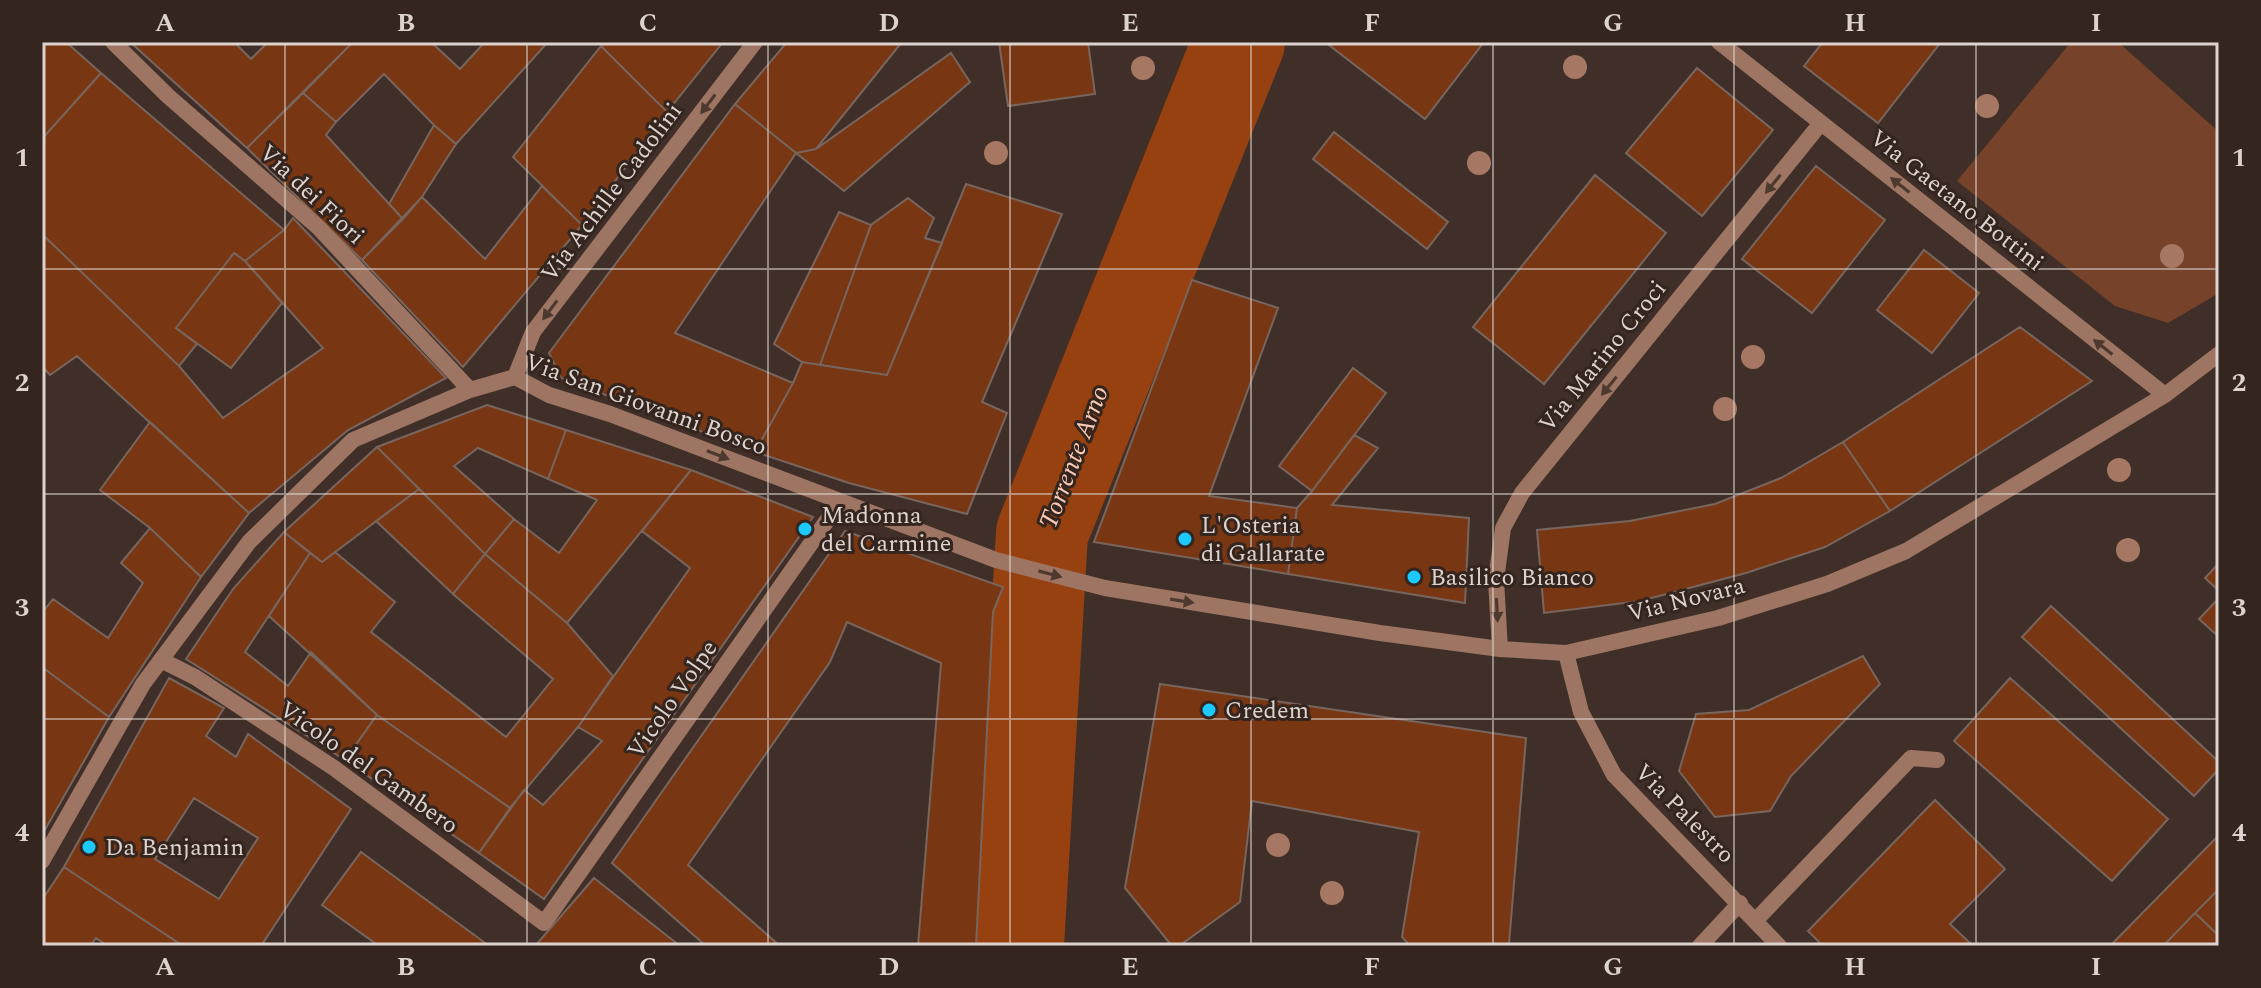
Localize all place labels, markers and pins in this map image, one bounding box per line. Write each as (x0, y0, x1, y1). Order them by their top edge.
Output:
place label: Madonna del Carmine (821, 498, 951, 562)
place label: L'Osteria di Gallarate (1201, 508, 1325, 572)
marker: Madonna del Carmine (796, 520, 814, 538)
marker: L'Osteria di Gallarate (1176, 530, 1194, 548)
place label: Basilico Bianco (1430, 560, 1594, 596)
marker: Basilico Bianco (1405, 568, 1423, 586)
place label: Credem (1225, 693, 1309, 729)
marker: Credem (1200, 701, 1218, 719)
place label: Da Benjamin (105, 830, 244, 866)
marker: Da Benjamin (80, 838, 98, 856)

